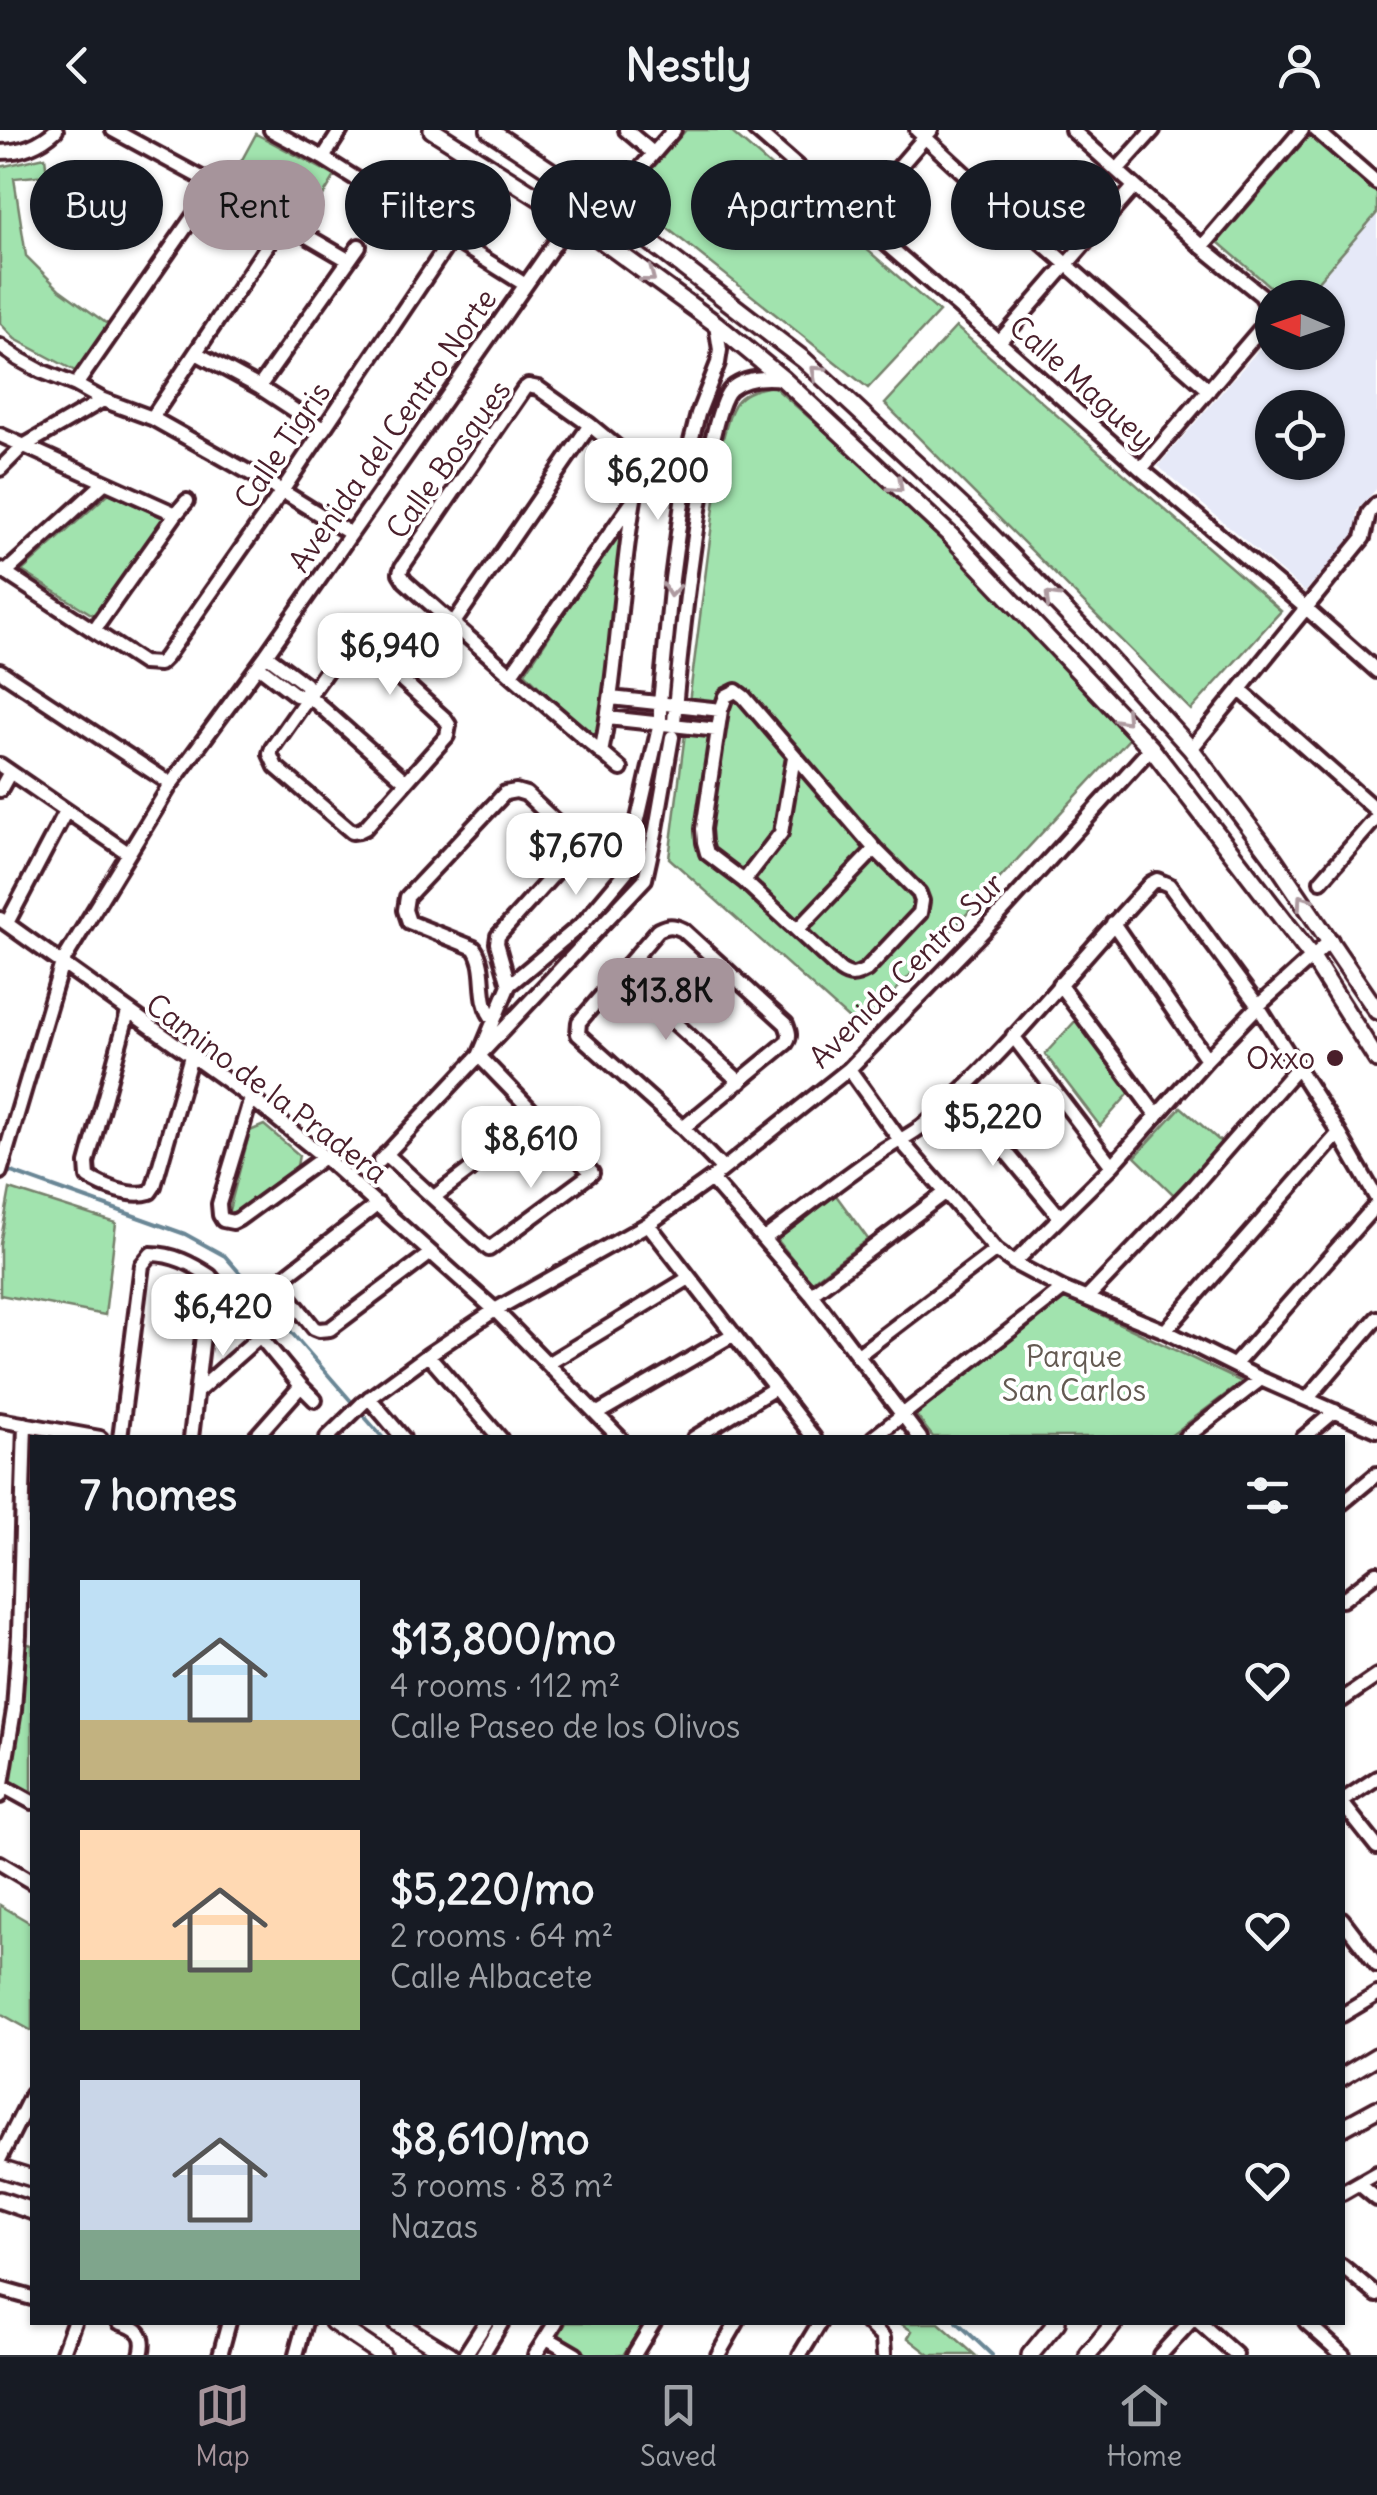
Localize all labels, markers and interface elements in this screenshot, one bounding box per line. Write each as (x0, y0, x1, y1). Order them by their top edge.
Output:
text: Nestly (625, 37, 752, 93)
icon: back (50, 38, 105, 93)
icon: person (1272, 38, 1327, 93)
chip: Buy (30, 160, 163, 250)
chip: Rent (183, 160, 325, 250)
chip: Filters (345, 160, 511, 250)
chip: New (531, 160, 671, 250)
chip: Apartment (691, 160, 931, 250)
chip: House (951, 160, 1121, 250)
one-way arrow (638, 265, 656, 282)
north arrow (1255, 280, 1345, 370)
map controls (1255, 280, 1345, 480)
street label: Avenida del Centro Norte (280, 281, 504, 579)
street label: Calle Maguey (1002, 307, 1162, 457)
one-way arrow (810, 366, 829, 384)
street label: Calle Bosques (378, 372, 518, 546)
street label: Calle Tigris (226, 374, 338, 516)
button: locate (1255, 390, 1345, 480)
pin: $6,200 (577, 438, 739, 523)
text: $6,200 (607, 450, 709, 491)
one-way arrow (885, 474, 904, 492)
one-way arrow (661, 583, 682, 599)
one-way arrow (1045, 591, 1063, 609)
pin: $6,940 (309, 613, 471, 698)
text: $6,940 (340, 625, 440, 666)
one-way arrow (1112, 706, 1130, 725)
pin: $7,670 (495, 813, 657, 898)
text: $7,670 (528, 825, 624, 866)
street label: Avenida Centro Sur (800, 864, 1012, 1076)
one-way arrow (1297, 894, 1315, 912)
pin: $13.8K (585, 958, 747, 1043)
text: $13.8K (620, 970, 712, 1011)
street label: Camino de la Pradera (139, 985, 395, 1191)
place label: Oxxo (1246, 1039, 1315, 1077)
marker: Oxxo (1324, 1047, 1346, 1069)
pin: $5,220 (912, 1084, 1074, 1169)
text: $5,220 (944, 1096, 1042, 1137)
pin: $8,610 (450, 1106, 612, 1191)
text: $8,610 (483, 1118, 579, 1159)
pin: $6,420 (142, 1274, 304, 1359)
text: $6,420 (173, 1286, 273, 1327)
park label: Parque San Carlos (1002, 1337, 1146, 1409)
icon: filters (1240, 1468, 1295, 1523)
text: 7 homes (80, 1469, 237, 1521)
text: $13,800/mo (390, 1613, 616, 1665)
icon: home (160, 1620, 280, 1740)
icon: heart (1240, 1653, 1295, 1708)
text: 4 rooms · 112 m² (390, 1665, 620, 1706)
text: Calle Paseo de los Olivos (390, 1706, 740, 1747)
text: $5,220/mo (390, 1863, 595, 1915)
icon: home (160, 1870, 280, 1990)
icon: heart (1240, 1903, 1295, 1958)
text: 2 rooms · 64 m² (390, 1915, 613, 1956)
text: Calle Albacete (390, 1956, 592, 1997)
text: $8,610/mo (390, 2113, 590, 2165)
icon: home (160, 2120, 280, 2240)
icon: heart (1240, 2153, 1295, 2208)
text: 3 rooms · 83 m² (390, 2165, 614, 2206)
text: Nazas (390, 2206, 478, 2247)
tab: Map (195, 2378, 250, 2474)
tab: Saved (640, 2378, 717, 2474)
tab: Home (1107, 2378, 1182, 2474)

